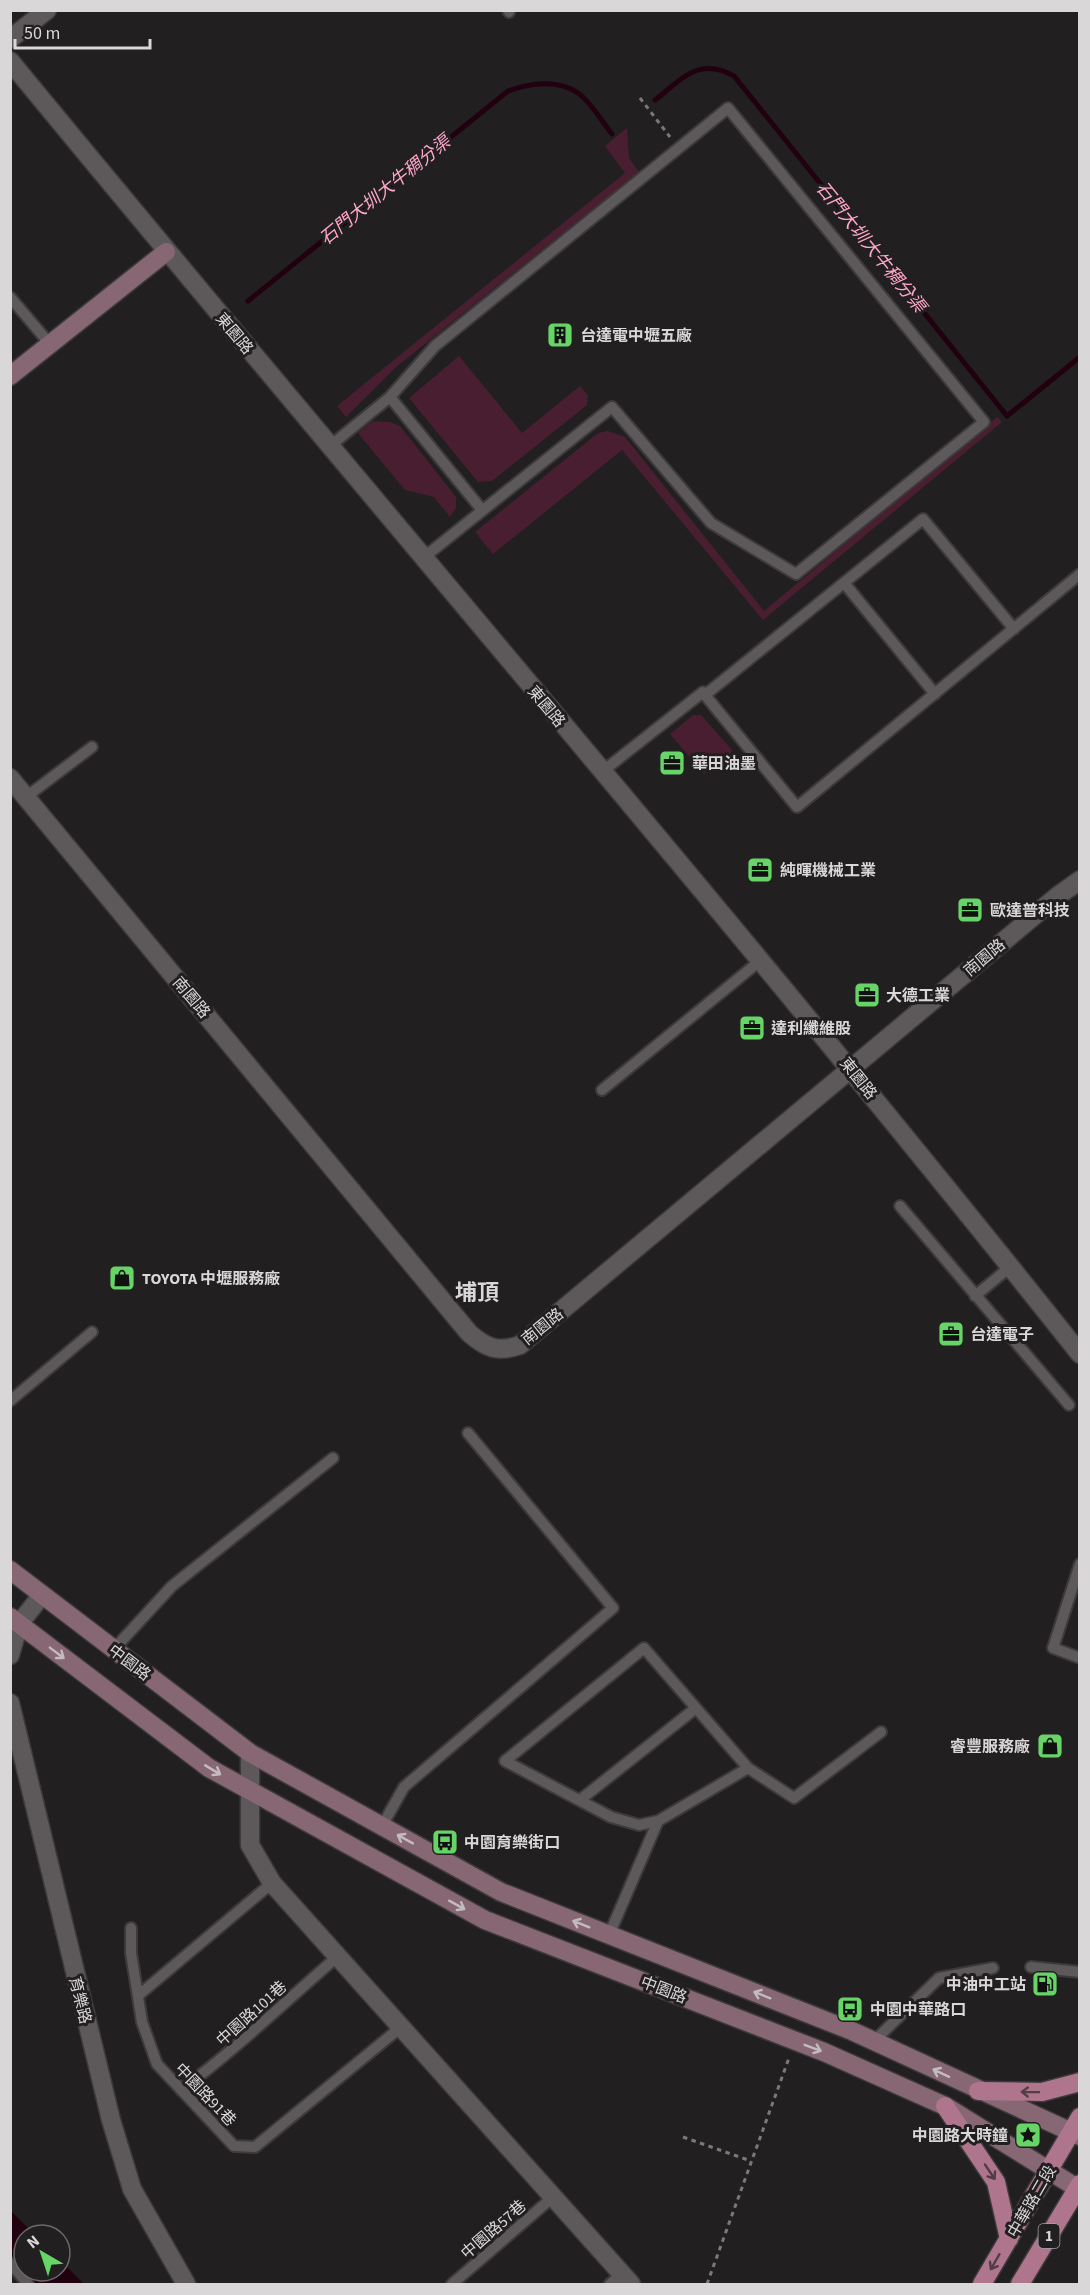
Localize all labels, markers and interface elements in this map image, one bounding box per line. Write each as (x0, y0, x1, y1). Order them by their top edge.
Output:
scale bar (15, 12, 150, 50)
text: 50 m (24, 21, 60, 46)
water label: 石門大圳大牛稠分渠 (314, 128, 458, 251)
water label: 石門大圳大牛稠分渠 (810, 176, 933, 320)
street label: 東園路 (210, 308, 258, 359)
building icon: 台達電中壢五廠 (545, 320, 575, 350)
place label: 台達電中壢五廠 (580, 325, 692, 347)
street label: 東園路 (522, 681, 570, 732)
office icon: 華田油墨 (657, 748, 687, 778)
place label: 華田油墨 (692, 753, 756, 775)
office icon: 純暉機械工業 (745, 855, 775, 885)
place label: 純暉機械工業 (780, 860, 876, 882)
office icon: 歐達普科技 (955, 895, 985, 925)
place label: 歐達普科技 (990, 900, 1070, 922)
street label: 南園路 (959, 934, 1010, 982)
street label: 南園路 (167, 972, 215, 1023)
office icon: 大德工業 (852, 980, 882, 1010)
place label: 大德工業 (886, 985, 950, 1007)
office icon: 達利纖維股 (737, 1013, 767, 1043)
place label: 達利纖維股 (771, 1018, 851, 1040)
street label: 東園路 (835, 1053, 882, 1104)
shop icon: TOYOTA 中壢服務廠 (107, 1263, 137, 1293)
place label: TOYOTA 中壢服務廠 (142, 1268, 280, 1290)
district label: 埔頂 (455, 1277, 499, 1309)
street label: 南園路 (517, 1303, 568, 1350)
office icon: 台達電子 (936, 1319, 966, 1349)
place label: 台達電子 (970, 1324, 1034, 1346)
street label: 中園路 (104, 1640, 155, 1686)
one-way arrow (48, 1646, 64, 1659)
shop icon: 睿豐服務廠 (1035, 1731, 1065, 1761)
place label: 睿豐服務廠 (950, 1736, 1030, 1758)
one-way arrow (204, 1764, 221, 1776)
bus stop icon: 中園育樂街口 (430, 1827, 460, 1857)
place label: 中園育樂街口 (464, 1832, 560, 1854)
one-way arrow (397, 1833, 415, 1844)
one-way arrow (448, 1899, 465, 1911)
one-way arrow (572, 1917, 591, 1928)
fuel station icon: 中油中工站 (1030, 1969, 1060, 1999)
street label: 中園路 (637, 1971, 690, 2009)
street label: 育樂路 (64, 1974, 97, 2026)
place label: 中油中工站 (946, 1974, 1026, 1996)
street label: 中園路101巷 (212, 1976, 292, 2051)
one-way arrow (753, 1989, 772, 2000)
bus stop icon: 中園中華路口 (835, 1994, 865, 2024)
place label: 中園中華路口 (870, 1999, 966, 2021)
one-way arrow (803, 2043, 822, 2054)
street label: 中園路91巷 (170, 2058, 241, 2131)
one-way arrow (932, 2067, 950, 2079)
one-way arrow (1020, 2086, 1040, 2098)
place icon: 中園路大時鐘 (1013, 2120, 1043, 2150)
place label: 中園路大時鐘 (912, 2125, 1008, 2147)
street label: 中華路二段 (1002, 2161, 1061, 2242)
one-way arrow (984, 2164, 996, 2180)
street label: 中園路57巷 (456, 2195, 531, 2264)
north arrow (12, 2223, 72, 2283)
road number: 1 (1038, 2224, 1060, 2248)
text: N (22, 2230, 44, 2254)
one-way arrow (989, 2253, 1001, 2270)

